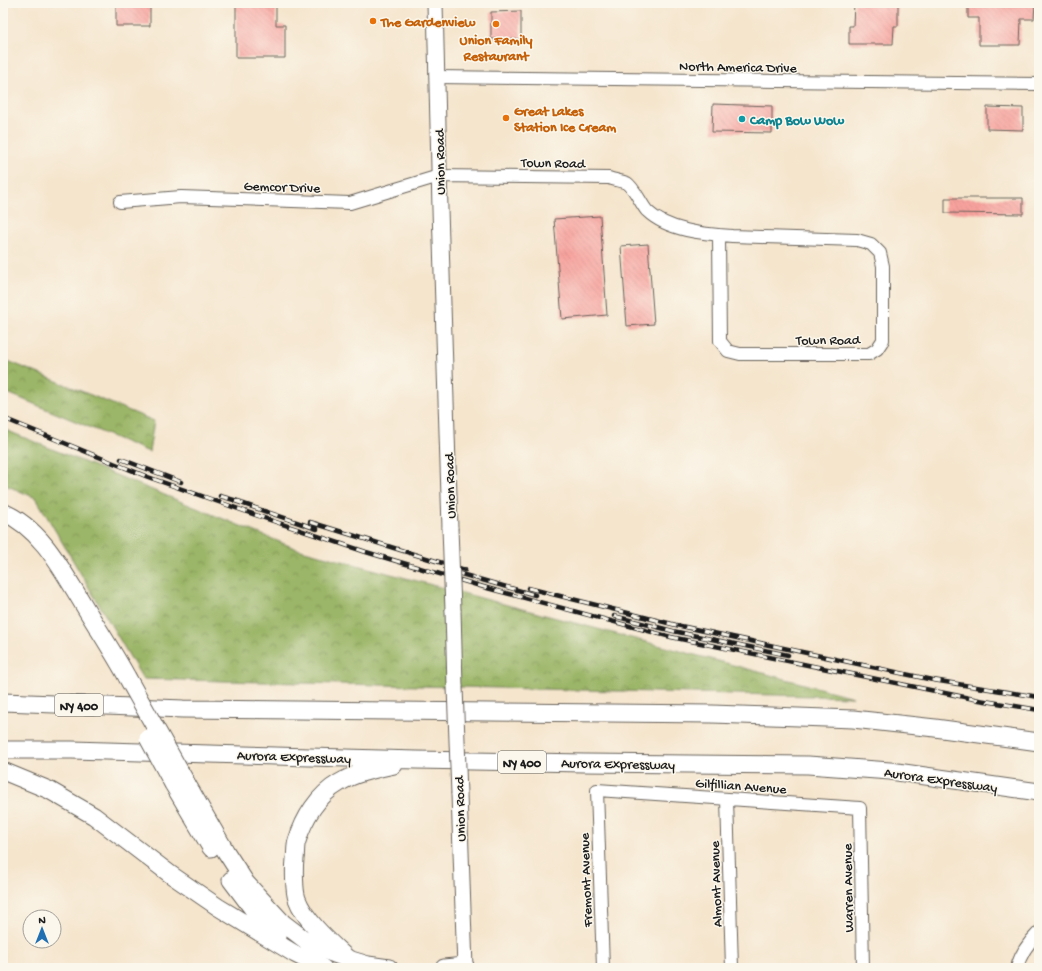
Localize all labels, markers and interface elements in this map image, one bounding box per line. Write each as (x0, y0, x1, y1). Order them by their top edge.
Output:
place label: The Gardenview (380, 15, 476, 32)
marker: The Gardenview (368, 16, 378, 26)
marker: Union Family Restaurant (491, 19, 501, 29)
place label: Union Family Restaurant (460, 33, 533, 66)
street label: North America Drive (679, 59, 798, 78)
place label: Great Lakes Station Ice Cream (514, 104, 616, 137)
marker: Great Lakes Station Ice Cream (501, 113, 511, 123)
place label: Camp Bow Wow (749, 113, 844, 130)
marker: Camp Bow Wow (737, 114, 747, 124)
street label: Union Road (432, 127, 451, 195)
street label: Town Road (520, 155, 587, 174)
street label: Gemcor Drive (243, 179, 321, 198)
street label: Town Road (795, 333, 862, 350)
street label: Union Road (442, 451, 461, 519)
road number: NY 400 (55, 694, 103, 716)
street label: Aurora Expressway (237, 748, 351, 769)
road number: NY 400 (498, 751, 546, 773)
street label: Aurora Expressway (561, 756, 675, 775)
street label: Aurora Expressway (883, 765, 998, 798)
street label: Union Road (452, 774, 471, 842)
street label: Gilfillian Avenue (695, 776, 788, 799)
street label: Fremont Avenue (577, 832, 598, 928)
street label: Almont Avenue (707, 840, 727, 927)
street label: Warren Avenue (840, 843, 859, 933)
north arrow (22, 909, 62, 949)
text: N (38, 915, 46, 927)

